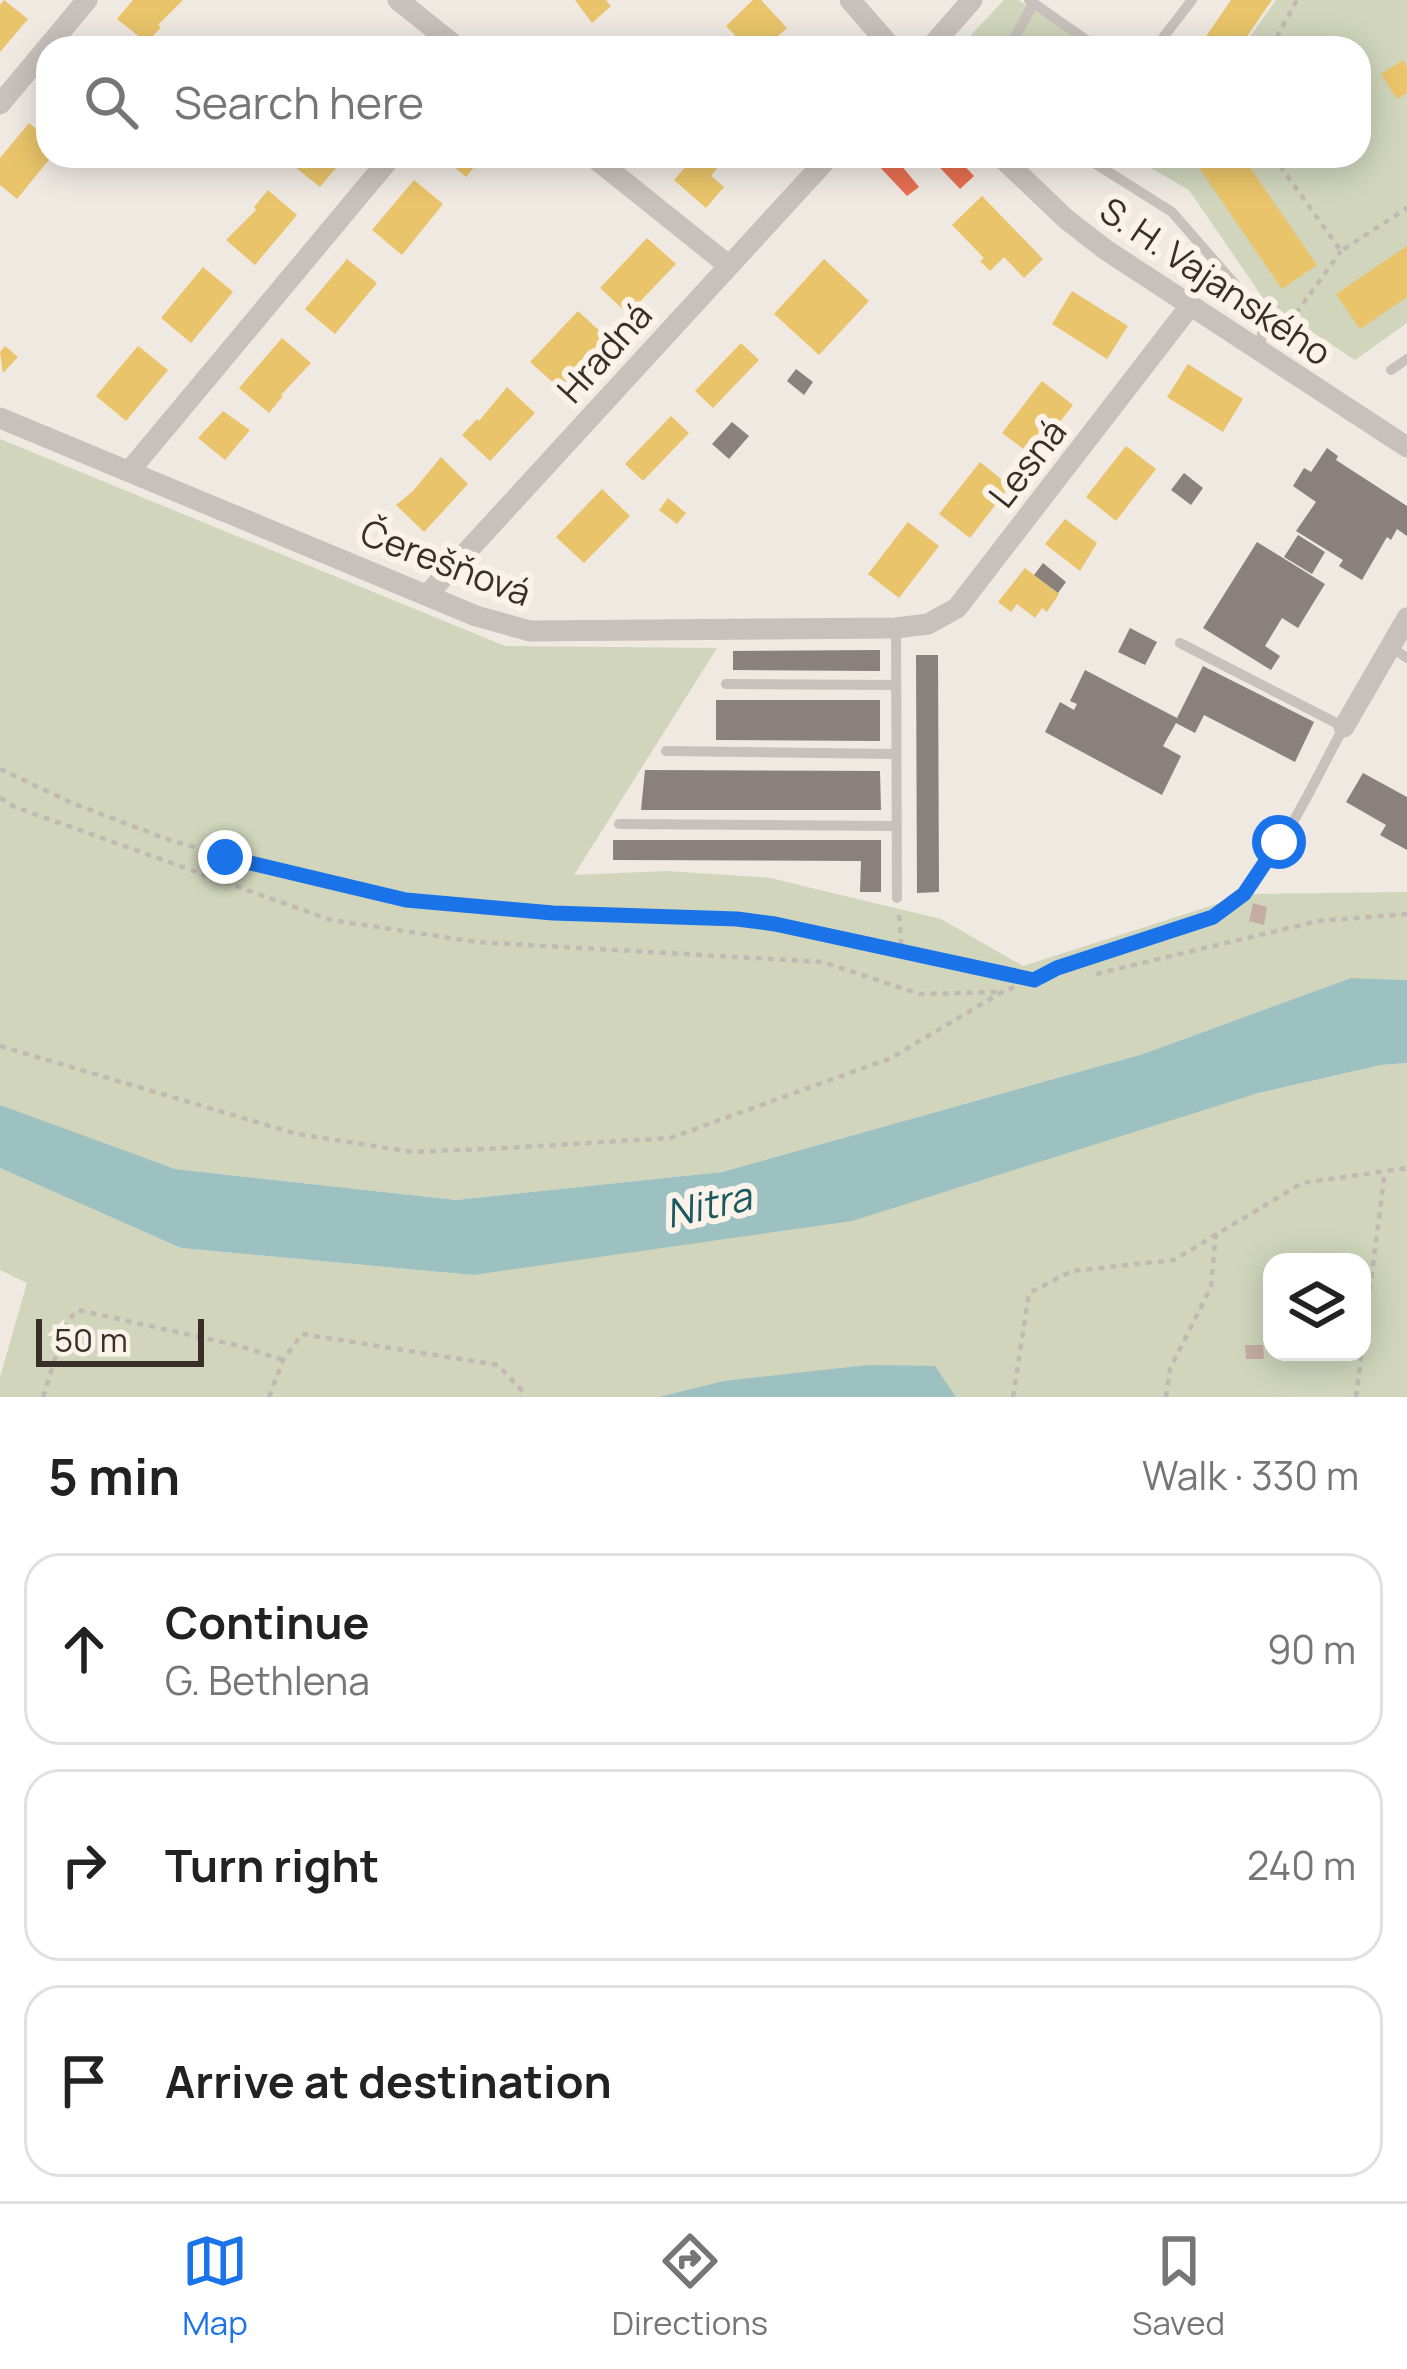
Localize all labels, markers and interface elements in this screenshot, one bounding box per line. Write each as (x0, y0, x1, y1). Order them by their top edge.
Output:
search box (36, 36, 1371, 168)
icon: search (78, 69, 144, 135)
text: Search here (174, 71, 424, 133)
street label: S. H. Vajanského (1091, 186, 1341, 376)
street label: Hradná (546, 291, 662, 413)
street label: Lesná (977, 409, 1077, 517)
street label: Čerešňová (354, 507, 538, 617)
route start (1252, 815, 1306, 869)
route end (198, 830, 252, 884)
water label: Nitra (660, 1167, 758, 1240)
map controls (1263, 1253, 1371, 1361)
button: layers (1263, 1253, 1371, 1361)
scale bar (36, 1313, 204, 1366)
text: 50 m (54, 1317, 128, 1362)
text: 5 min (48, 1441, 180, 1510)
text: Walk · 330 m (1142, 1448, 1359, 1502)
text: Continue (165, 1591, 370, 1653)
icon: ahead (51, 1616, 117, 1682)
text: 90 m (1267, 1622, 1356, 1676)
text: G. Bethlena (165, 1653, 370, 1707)
icon: right (51, 1832, 117, 1898)
text: Turn right (165, 1834, 379, 1896)
text: 240 m (1247, 1838, 1356, 1892)
icon: arrive (51, 2048, 117, 2114)
text: Arrive at destination (165, 2050, 612, 2112)
tab: Map (182, 2228, 248, 2345)
tab: Directions (612, 2228, 768, 2345)
tab: Saved (1132, 2228, 1225, 2345)

